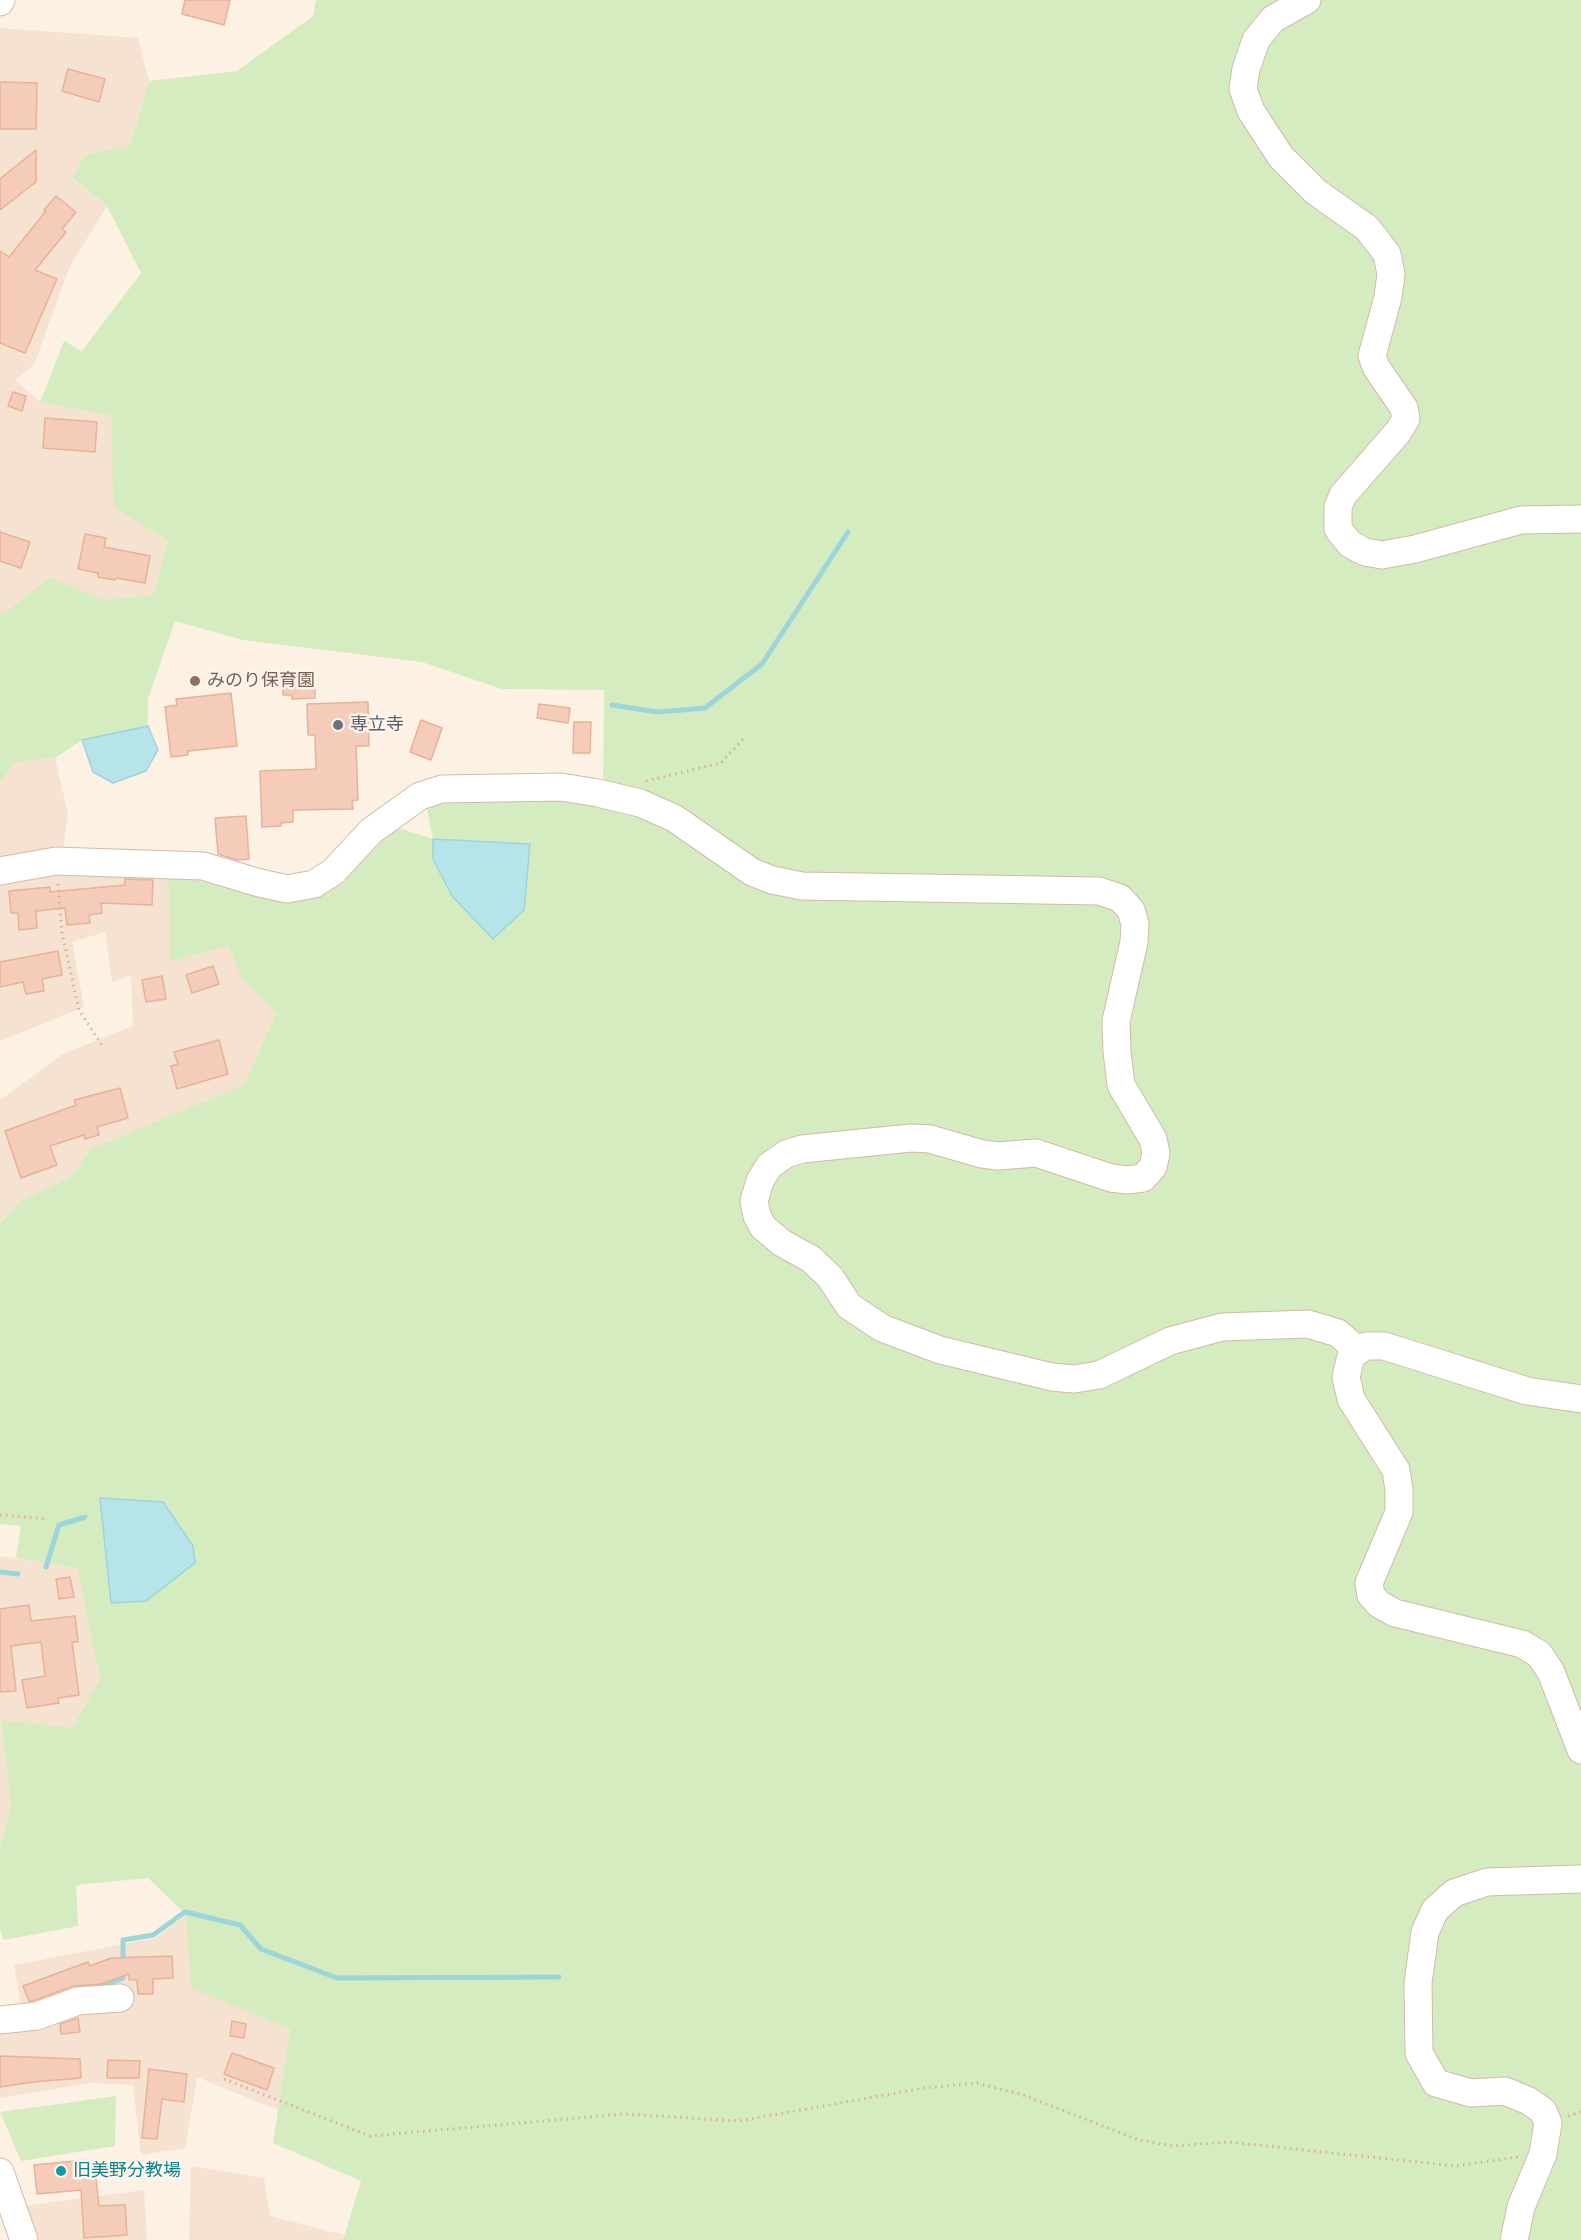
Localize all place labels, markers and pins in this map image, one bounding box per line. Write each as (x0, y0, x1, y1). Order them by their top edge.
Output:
place label: みのり保育園 (207, 670, 315, 692)
marker: みのり保育園 (188, 674, 202, 688)
place label: 専立寺 (350, 714, 404, 736)
marker: 専立寺 (331, 718, 345, 732)
place label: 旧美野分教場 (73, 2160, 181, 2182)
marker: 旧美野分教場 (54, 2164, 68, 2178)

